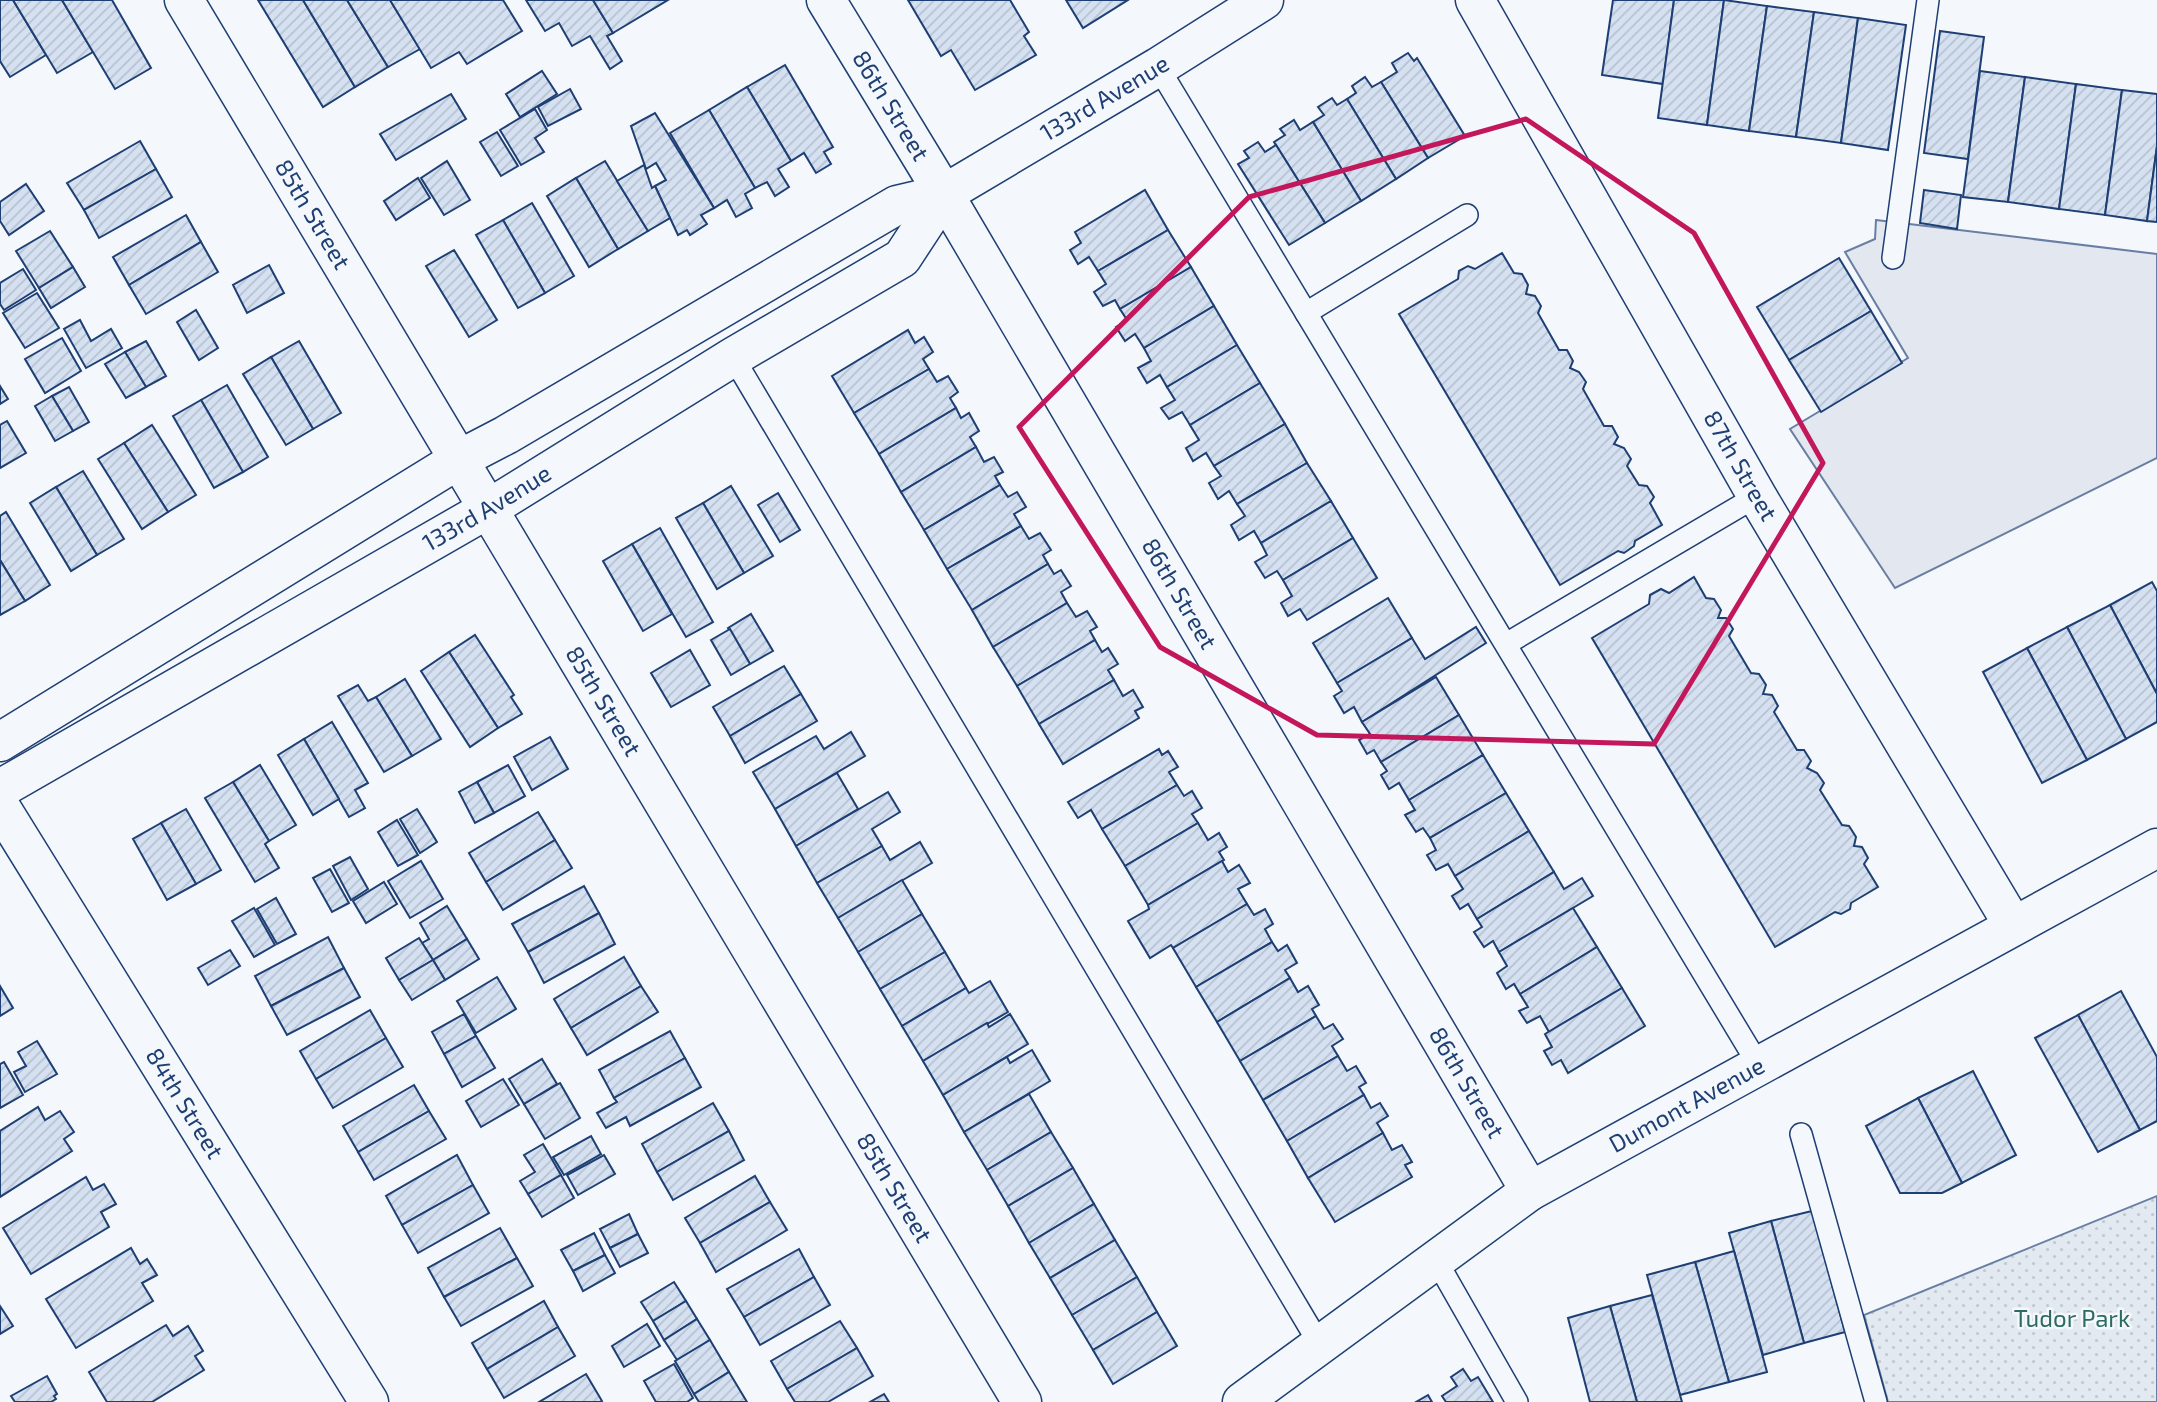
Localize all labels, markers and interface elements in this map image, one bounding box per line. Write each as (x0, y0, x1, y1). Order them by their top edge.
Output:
street label: 86th Street (847, 45, 936, 165)
street label: 133rd Avenue (1035, 48, 1174, 147)
street label: 85th Street (270, 154, 357, 274)
street label: 87th Street (1698, 405, 1784, 525)
street label: 133rd Avenue (417, 458, 556, 557)
street label: 86th Street (1137, 533, 1224, 654)
street label: 85th Street (561, 640, 648, 761)
street label: 86th Street (1424, 1021, 1511, 1143)
street label: 84th Street (140, 1042, 231, 1163)
street label: Dumont Avenue (1604, 1050, 1769, 1158)
street label: 85th Street (851, 1127, 939, 1247)
park label: Tudor Park (2014, 1303, 2130, 1332)

